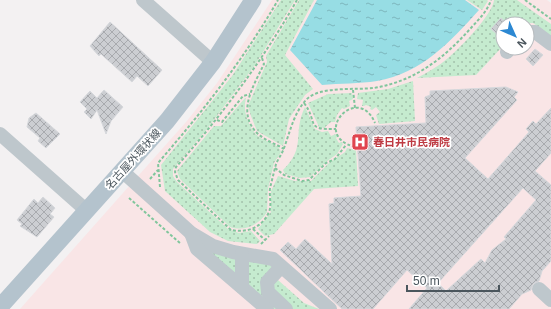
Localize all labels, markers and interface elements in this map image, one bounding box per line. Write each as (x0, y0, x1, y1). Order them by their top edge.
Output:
north arrow (495, 16, 535, 56)
text: N (515, 36, 529, 50)
street label: 名古屋外環状線 (103, 126, 163, 192)
hospital icon: 春日井市民病院 (350, 132, 370, 152)
place label: 春日井市民病院 (373, 136, 450, 148)
scale bar (407, 267, 499, 293)
text: 50 m (413, 274, 440, 288)

